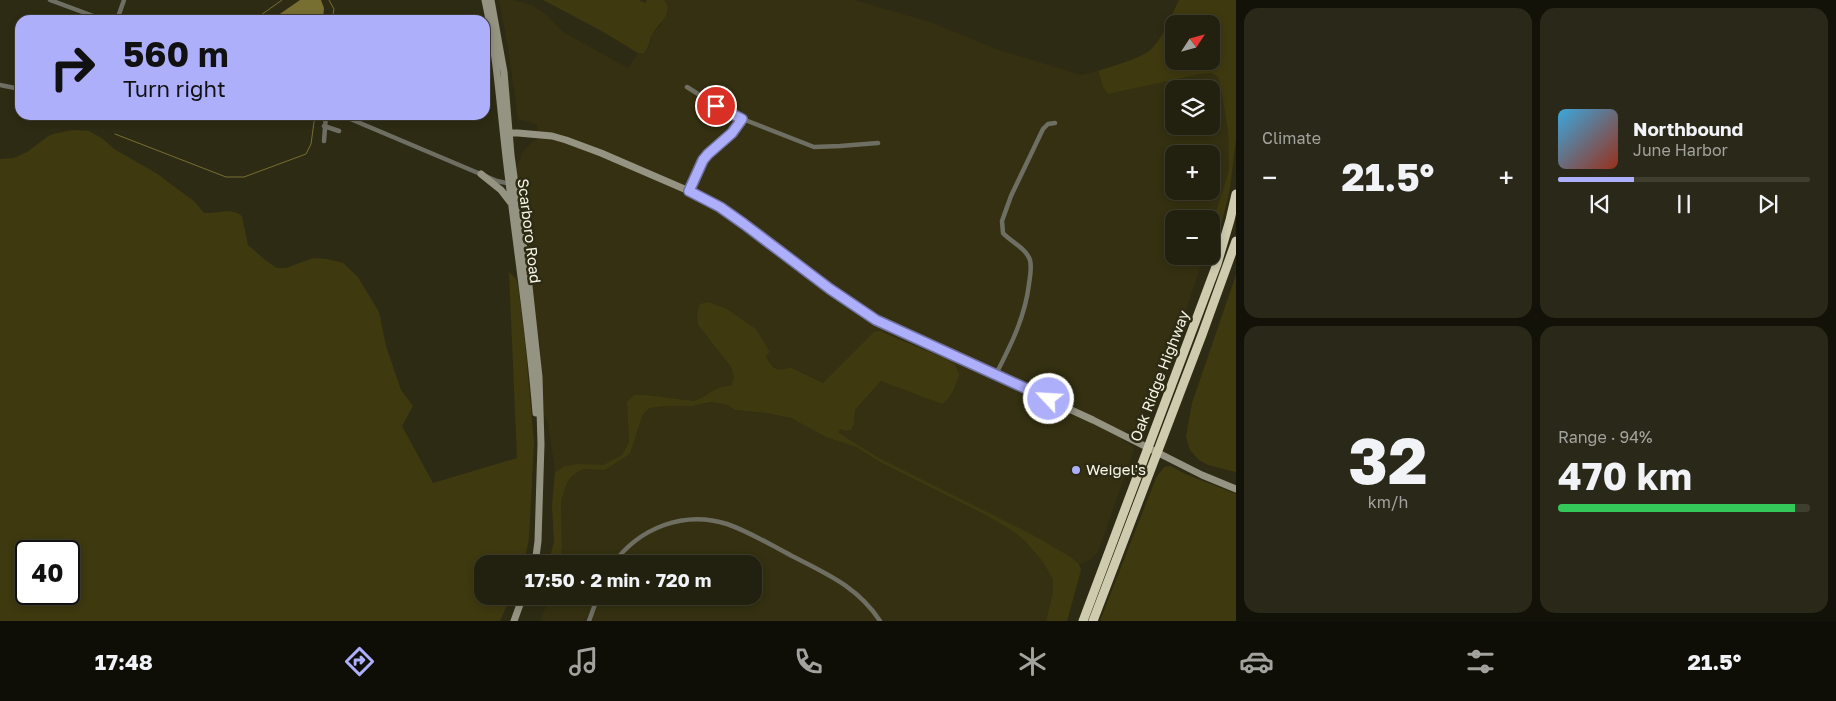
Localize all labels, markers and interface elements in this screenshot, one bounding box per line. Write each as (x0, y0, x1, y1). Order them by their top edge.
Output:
north arrow (1165, 15, 1220, 70)
map controls (1165, 15, 1220, 265)
text: 560 m (123, 33, 229, 75)
icon: right (40, 35, 105, 100)
text: Turn right (123, 75, 226, 102)
button: layers (1165, 80, 1220, 135)
pin (695, 85, 737, 127)
icon: arrive (702, 92, 730, 120)
text: Northbound (1633, 117, 1743, 140)
text: Climate (1262, 128, 1321, 148)
text: June Harbor (1633, 140, 1728, 160)
button: + (1165, 145, 1220, 200)
text: 21.5° (1342, 154, 1434, 199)
text: − (1262, 161, 1277, 194)
text: + (1499, 161, 1514, 194)
street label: Scarboro Road (515, 177, 545, 284)
icon: previous (1586, 190, 1614, 218)
icon: pause (1670, 190, 1698, 218)
icon: next (1754, 190, 1782, 218)
button: − (1165, 210, 1220, 265)
street label: Oak Ridge Highway (1126, 307, 1193, 444)
position arrow (1022, 372, 1074, 424)
text: 32 (1348, 420, 1428, 498)
text: Range · 94% (1558, 427, 1652, 447)
text: 470 km (1558, 453, 1692, 498)
place label: Weigel's (1086, 460, 1146, 478)
marker: Weigel's (1070, 464, 1082, 476)
text: km/h (1368, 492, 1408, 512)
speed limit sign: 40 (15, 540, 80, 605)
text: 17:50 · 2 min · 720 m (525, 568, 711, 591)
icon: directions (342, 644, 377, 679)
icon: music (566, 644, 601, 679)
icon: phone (791, 644, 826, 679)
icon: climate (1015, 644, 1050, 679)
icon: car (1239, 644, 1274, 679)
icon: filters (1463, 644, 1498, 679)
text: 17:48 (95, 648, 153, 675)
text: 21.5° (1688, 648, 1741, 675)

